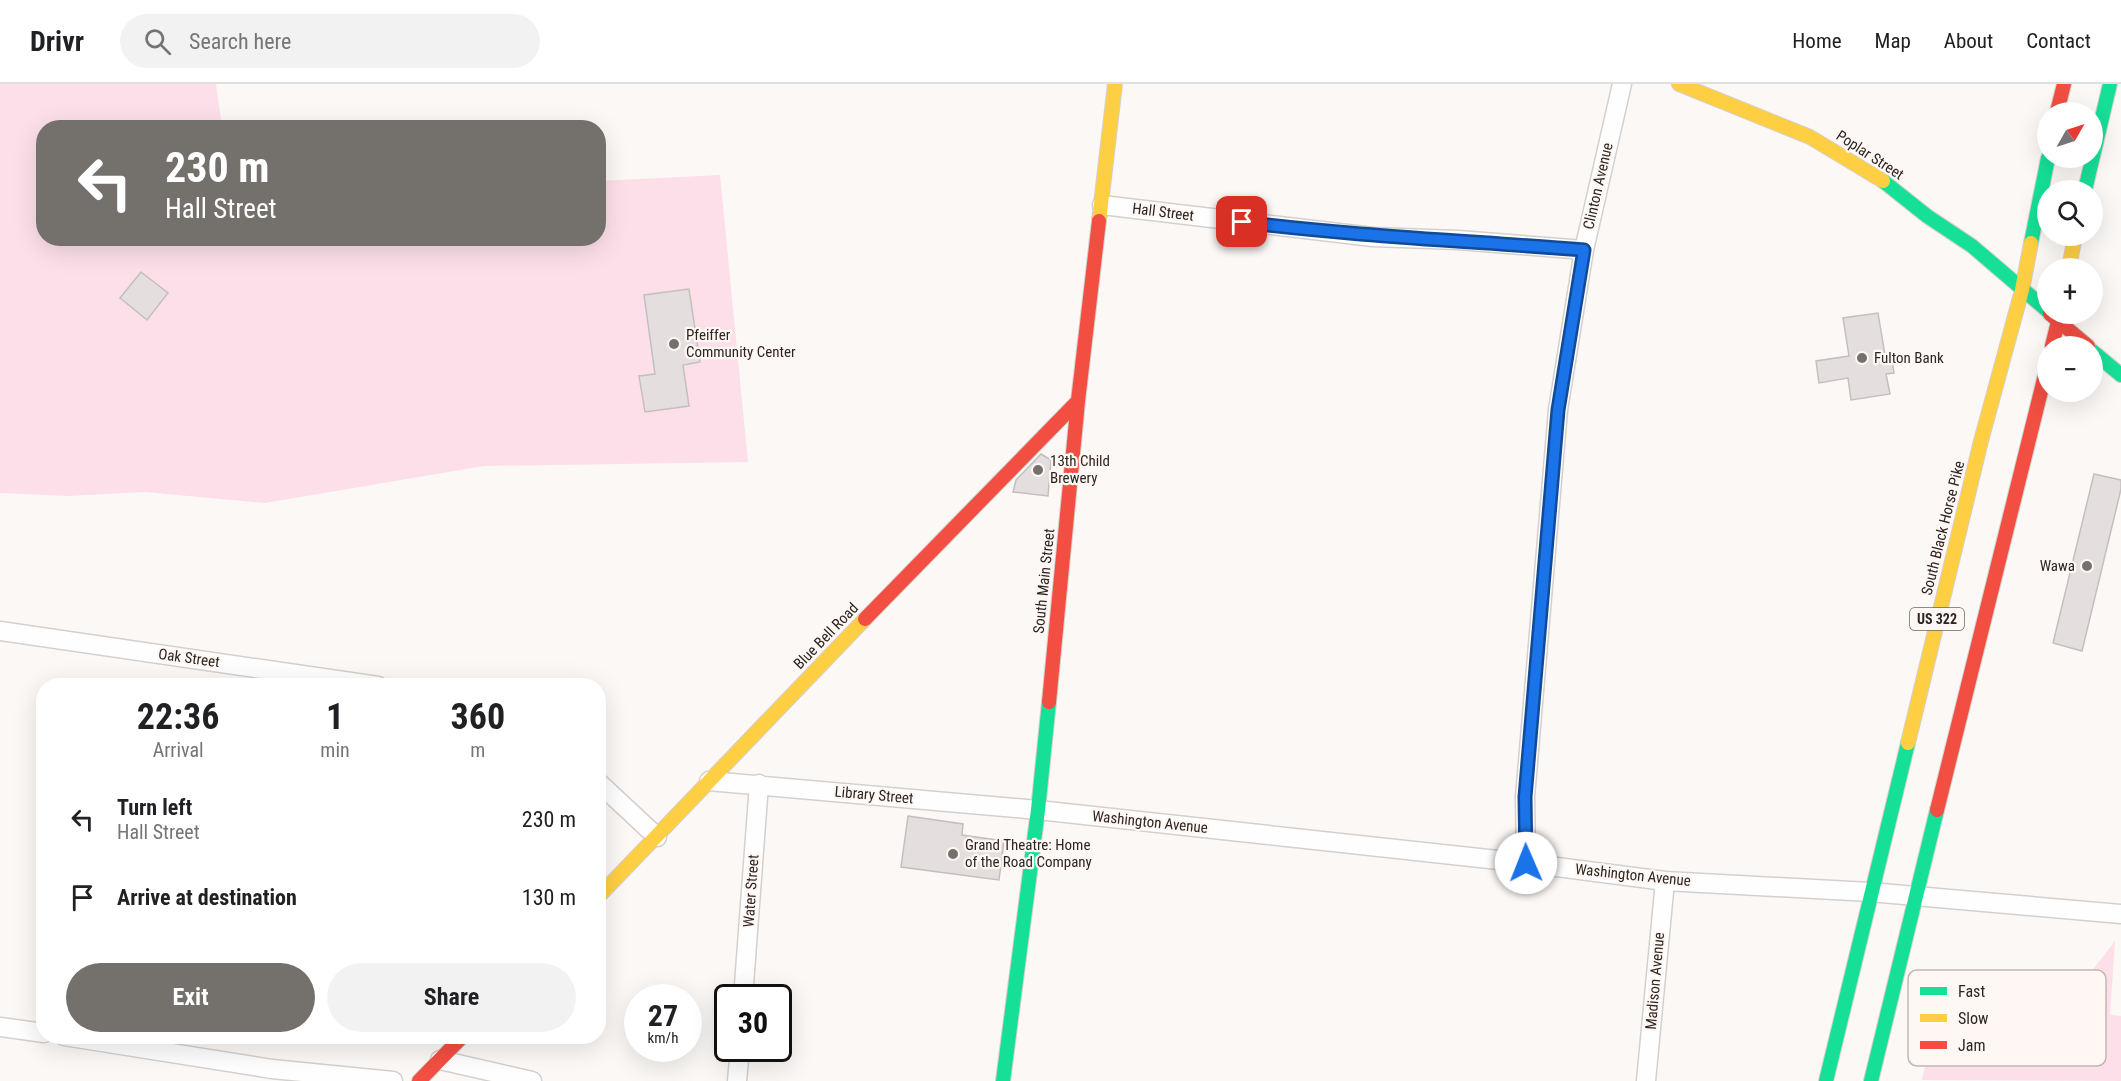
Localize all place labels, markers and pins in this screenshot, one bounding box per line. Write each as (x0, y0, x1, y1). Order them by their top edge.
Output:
pin (1216, 196, 1267, 247)
place label: Pfeiffer Community Center (686, 326, 796, 361)
marker: Pfeiffer Community Center (667, 337, 681, 351)
place label: Fulton Bank (1874, 349, 1944, 367)
marker: Fulton Bank (1855, 351, 1869, 365)
place label: 13th Child Brewery (1050, 452, 1110, 487)
marker: 13th Child Brewery (1031, 463, 1045, 477)
place label: Wawa (2040, 557, 2075, 575)
marker: Wawa (2080, 559, 2094, 573)
place label: Grand Theatre: Home of the Road Company (965, 836, 1092, 871)
marker: Grand Theatre: Home of the Road Company (946, 847, 960, 861)

